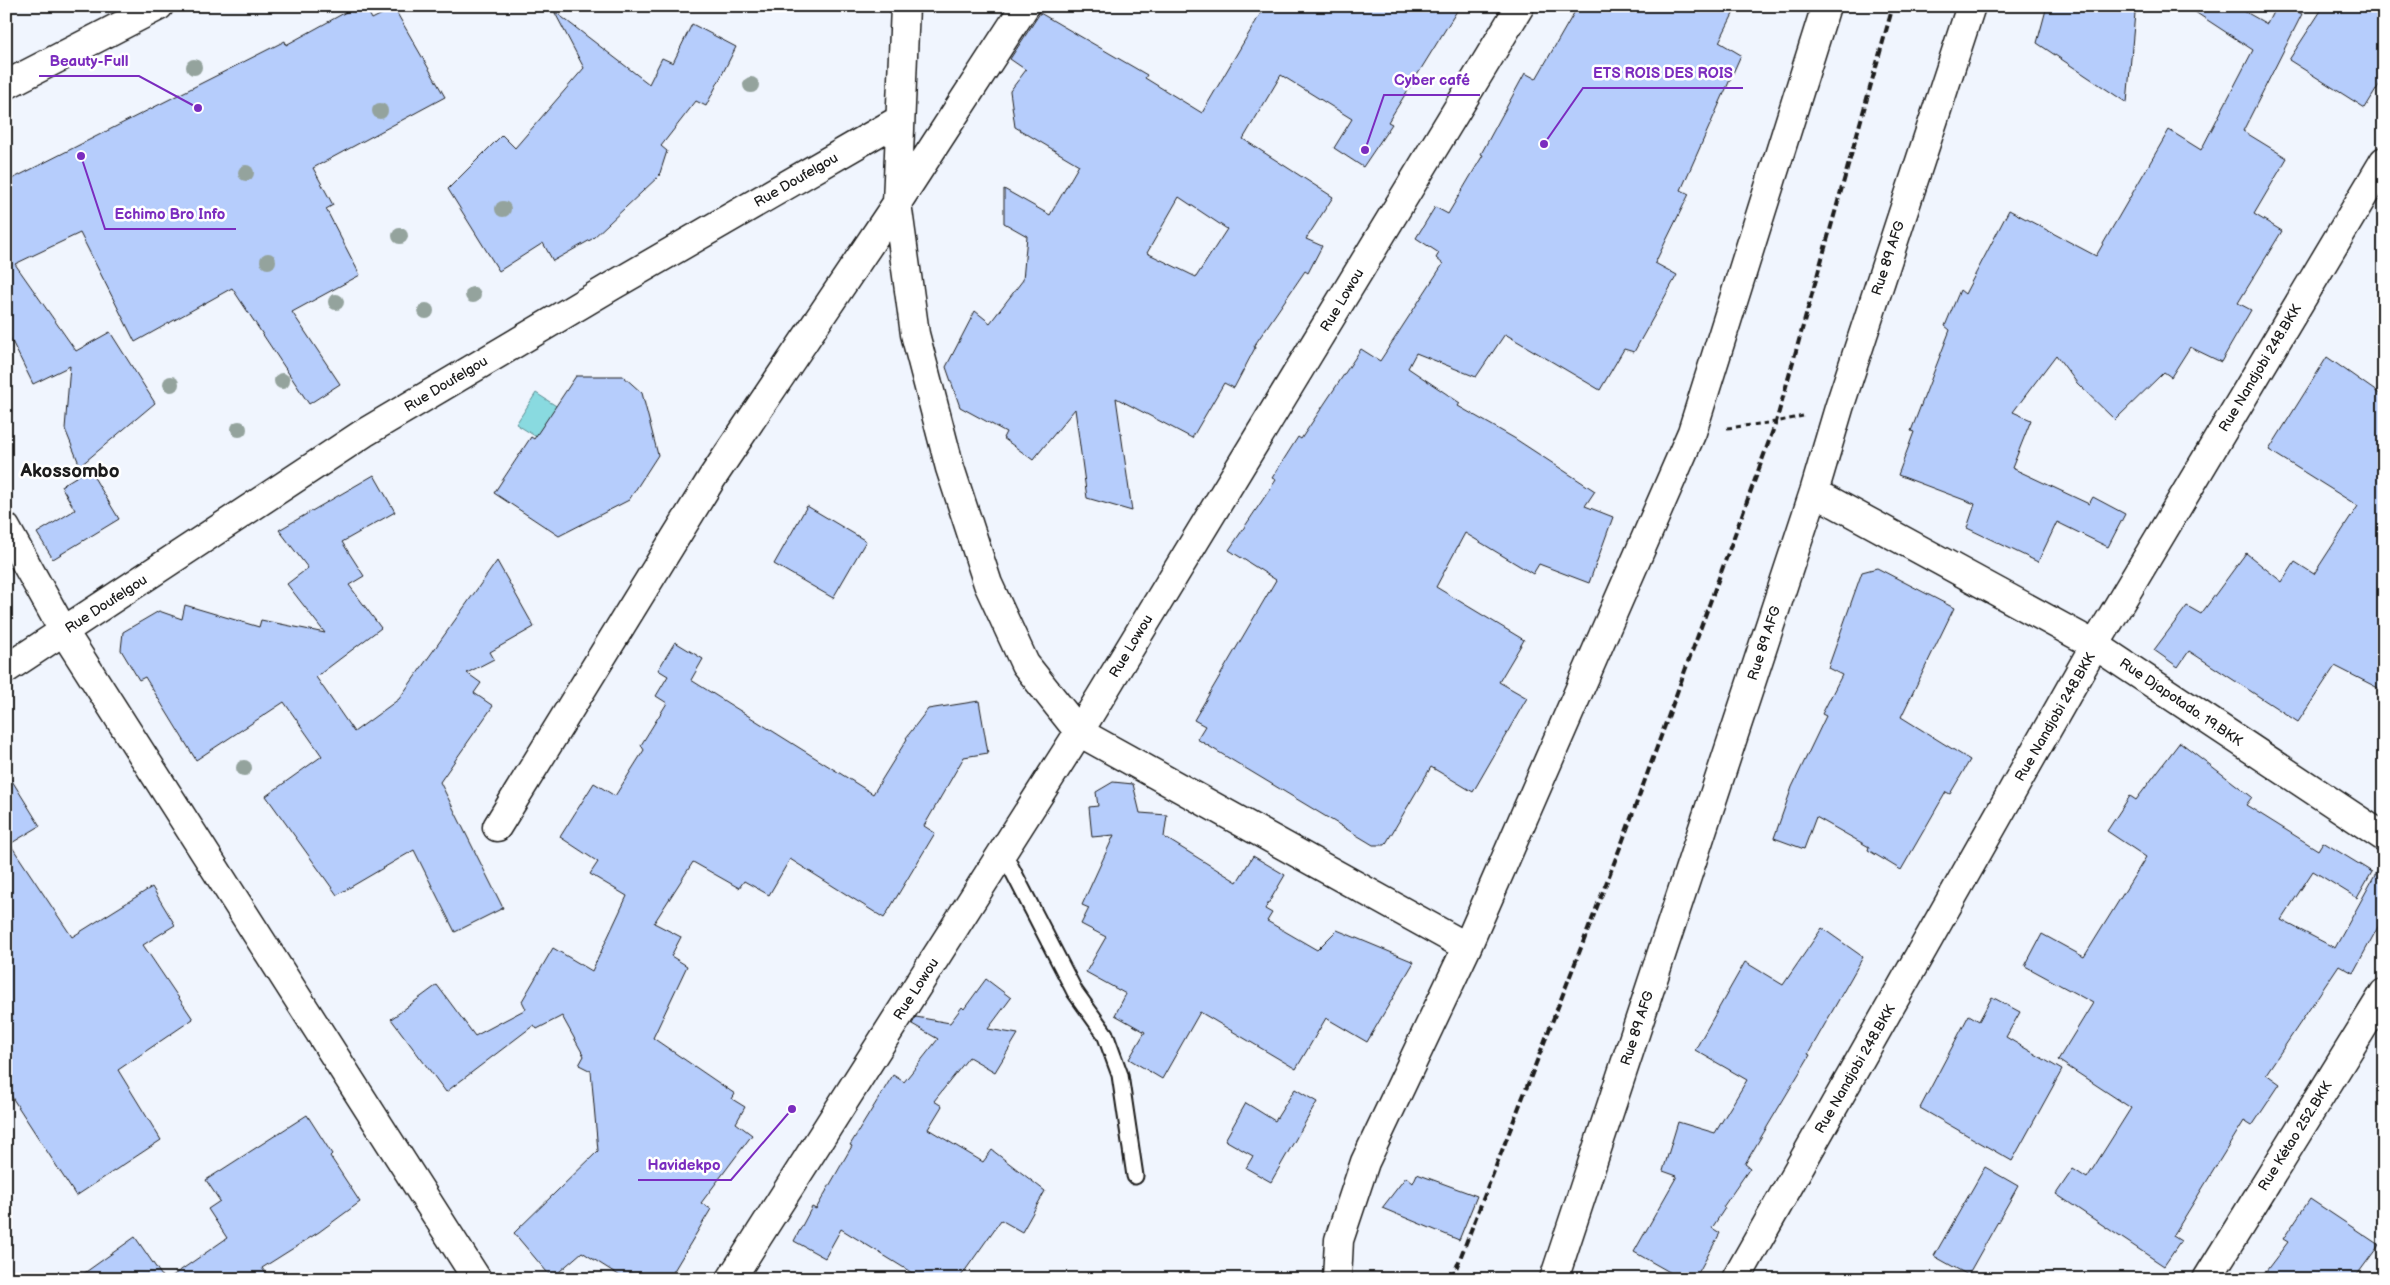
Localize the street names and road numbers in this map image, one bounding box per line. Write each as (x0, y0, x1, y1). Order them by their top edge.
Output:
street label: Rue Doufelgou (751, 149, 841, 211)
street label: Rue 89 AFG (1868, 218, 1908, 297)
street label: Rue Lowou (1317, 266, 1367, 334)
street label: Rue Nandjobi 248.BKK (2215, 300, 2305, 435)
street label: Rue Doufelgou (401, 352, 491, 416)
street label: Rue Doufelgou (62, 571, 150, 637)
street label: Rue 89 AFG (1744, 603, 1784, 682)
street label: Rue Lowou (1106, 612, 1156, 680)
street label: Rue Nandjobi 248.BKK (2011, 649, 2099, 784)
street label: Rue Djapotado. 19.BKK (2116, 654, 2247, 750)
street label: Rue Lowou (890, 955, 942, 1023)
street label: Rue 89 AFG (1617, 988, 1657, 1067)
street label: Rue Nandjobi 248.BKK (1811, 1001, 1899, 1136)
street label: Rue Kétao 252.BKK (2255, 1077, 2336, 1194)

